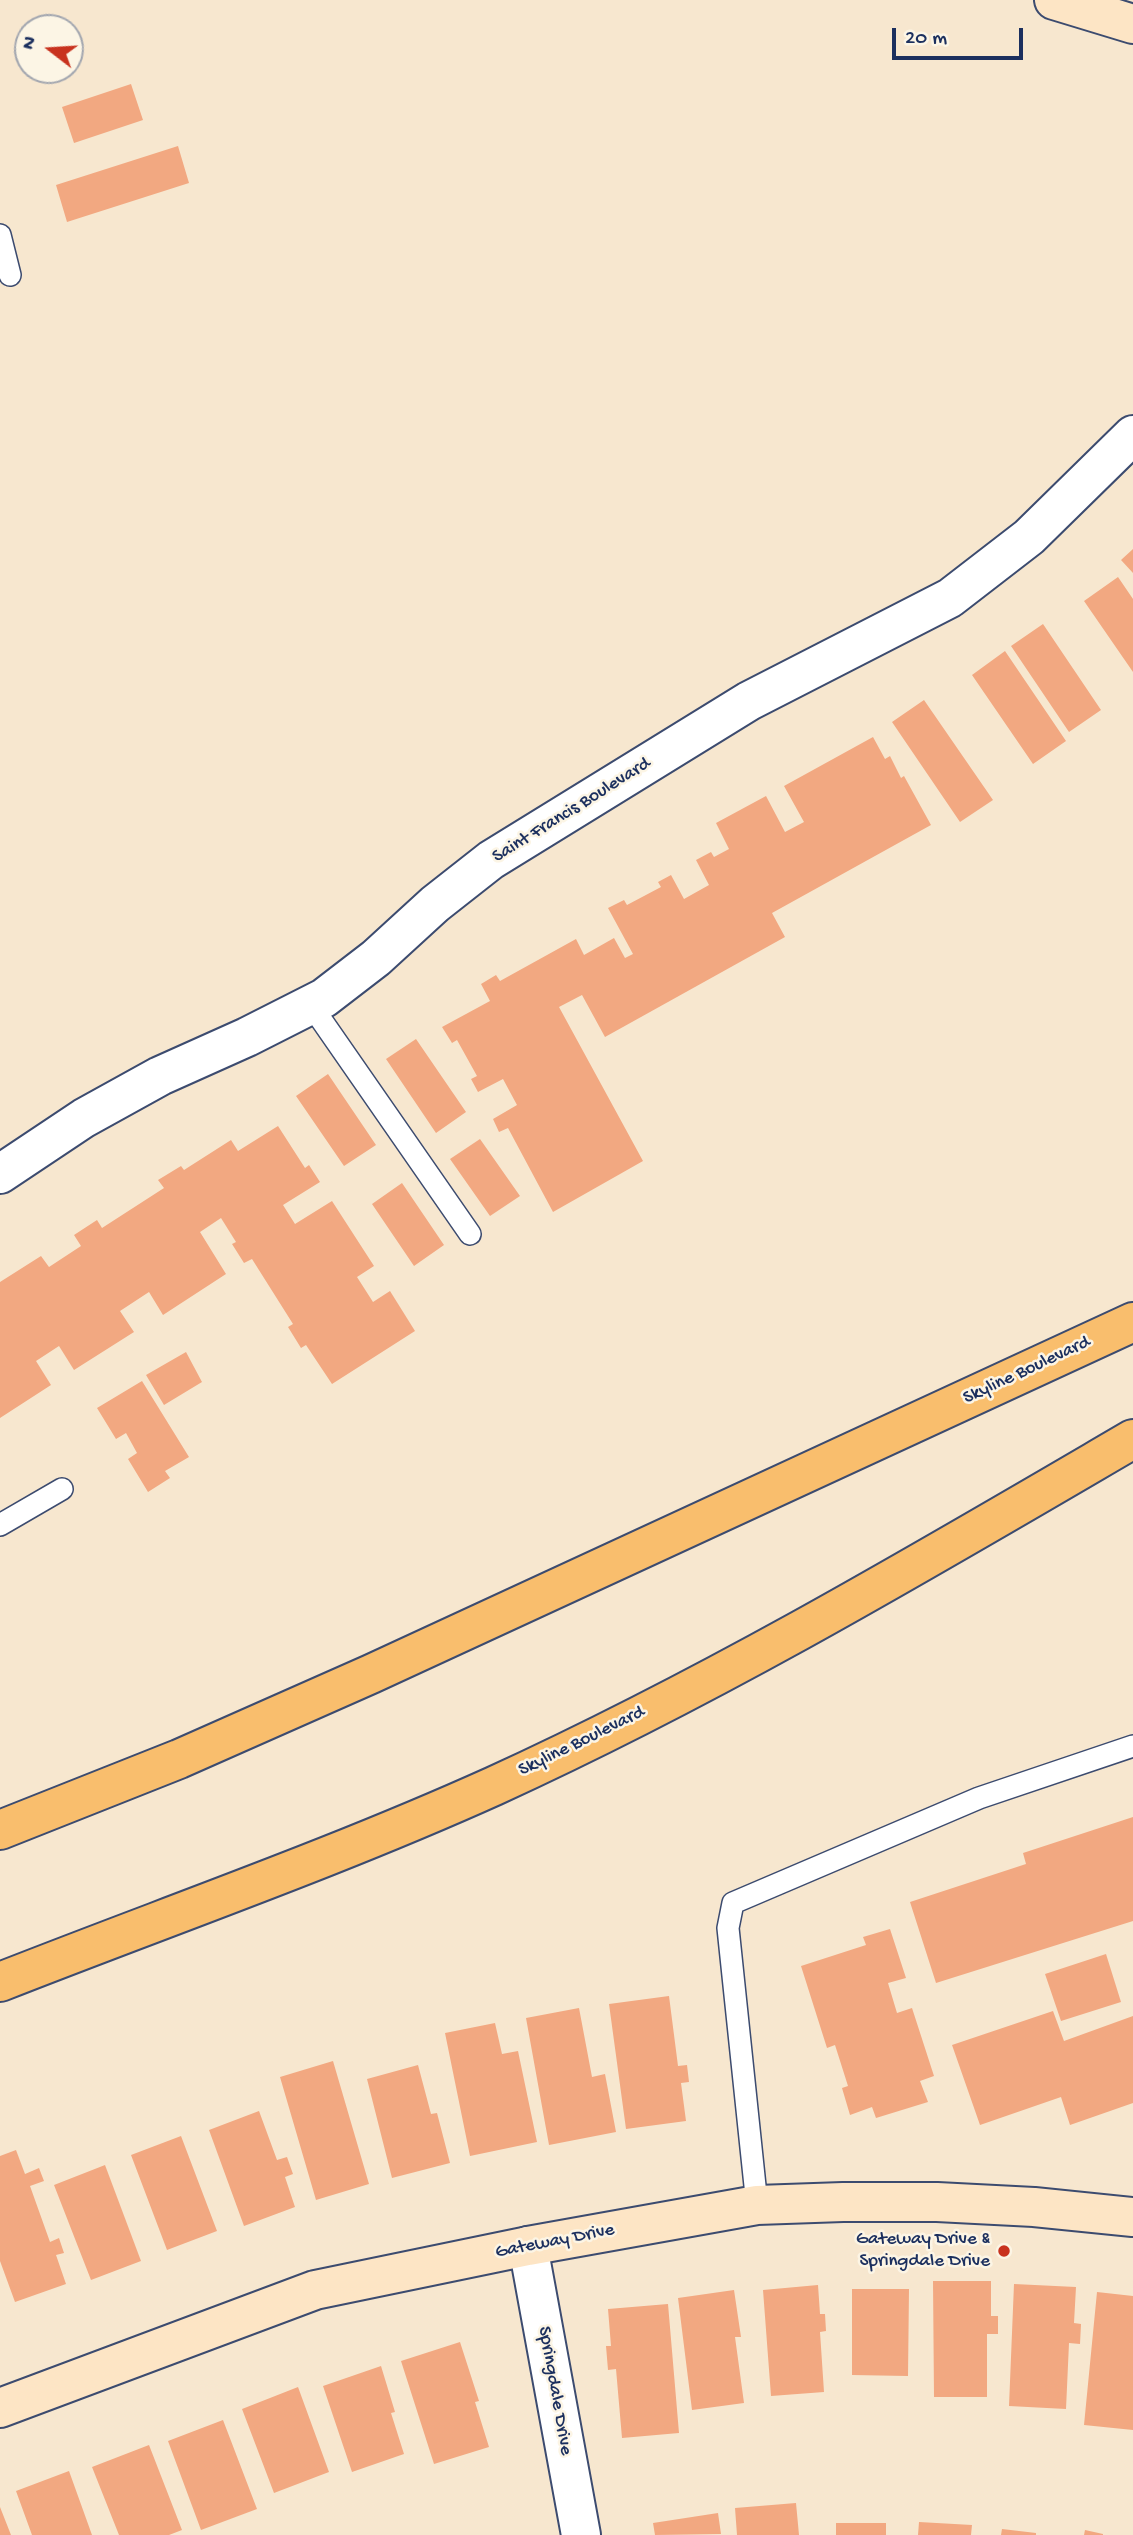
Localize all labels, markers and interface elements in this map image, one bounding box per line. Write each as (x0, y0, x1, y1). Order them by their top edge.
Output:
north arrow (14, 14, 84, 84)
scale bar (895, 14, 1026, 58)
text: 20 m (905, 27, 947, 52)
text: N (18, 34, 43, 53)
street label: Saint Francis Boulevard (489, 753, 655, 869)
street label: Skyline Boulevard (960, 1332, 1094, 1410)
street label: Skyline Boulevard (515, 1702, 649, 1782)
street label: Gateway Drive (494, 2219, 616, 2265)
place label: Gateway Drive & Springdale Drive (856, 2229, 990, 2273)
marker: Gateway Drive & Springdale Drive (996, 2243, 1012, 2259)
street label: Springdale Drive (531, 2325, 577, 2457)

